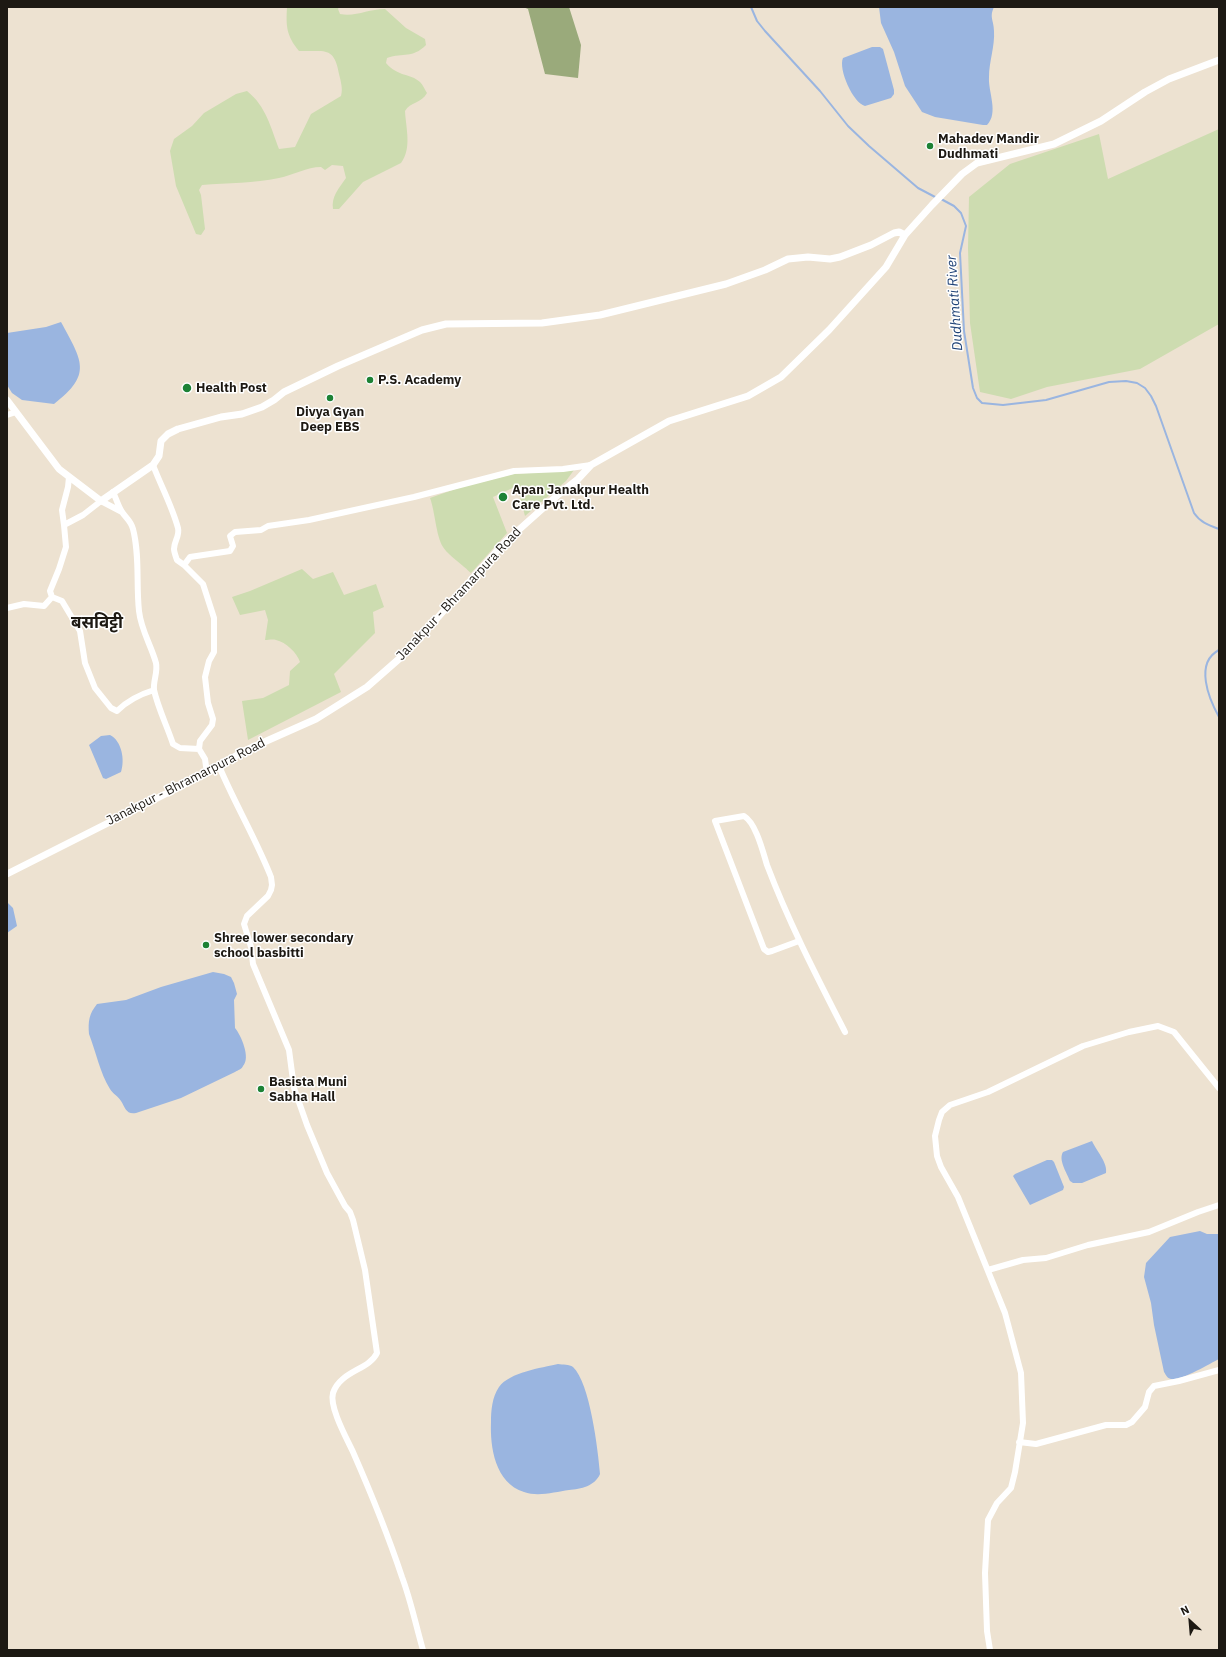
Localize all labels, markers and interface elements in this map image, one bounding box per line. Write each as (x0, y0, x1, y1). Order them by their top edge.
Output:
place label: Mahadev Mandir Dudhmati (938, 131, 1039, 162)
marker: Mahadev Mandir Dudhmati (925, 141, 935, 151)
water label: Dudhmati River (943, 255, 967, 351)
place label: P.S. Academy (378, 372, 461, 388)
marker: P.S. Academy (365, 375, 375, 385)
place label: Health Post (196, 380, 267, 396)
marker: Health Post (181, 382, 193, 394)
marker: Divya Gyan Deep EBS (325, 393, 335, 403)
place label: Divya Gyan Deep EBS (296, 404, 364, 435)
place label: Apan Janakpur Health Care Pvt. Ltd. (512, 482, 649, 513)
marker: Apan Janakpur Health Care Pvt. Ltd. (497, 491, 509, 503)
street label: Janakpur - Bhramarpura Road (393, 524, 525, 664)
district label: बसविट्टी (71, 613, 123, 633)
street label: Janakpur - Bhramarpura Road (104, 735, 268, 829)
place label: Shree lower secondary school basbitti (214, 930, 353, 961)
marker: Shree lower secondary school basbitti (201, 940, 211, 950)
place label: Basista Muni Sabha Hall (269, 1074, 347, 1105)
marker: Basista Muni Sabha Hall (256, 1084, 266, 1094)
north arrow (1170, 1601, 1210, 1641)
text: N (1178, 1602, 1191, 1618)

